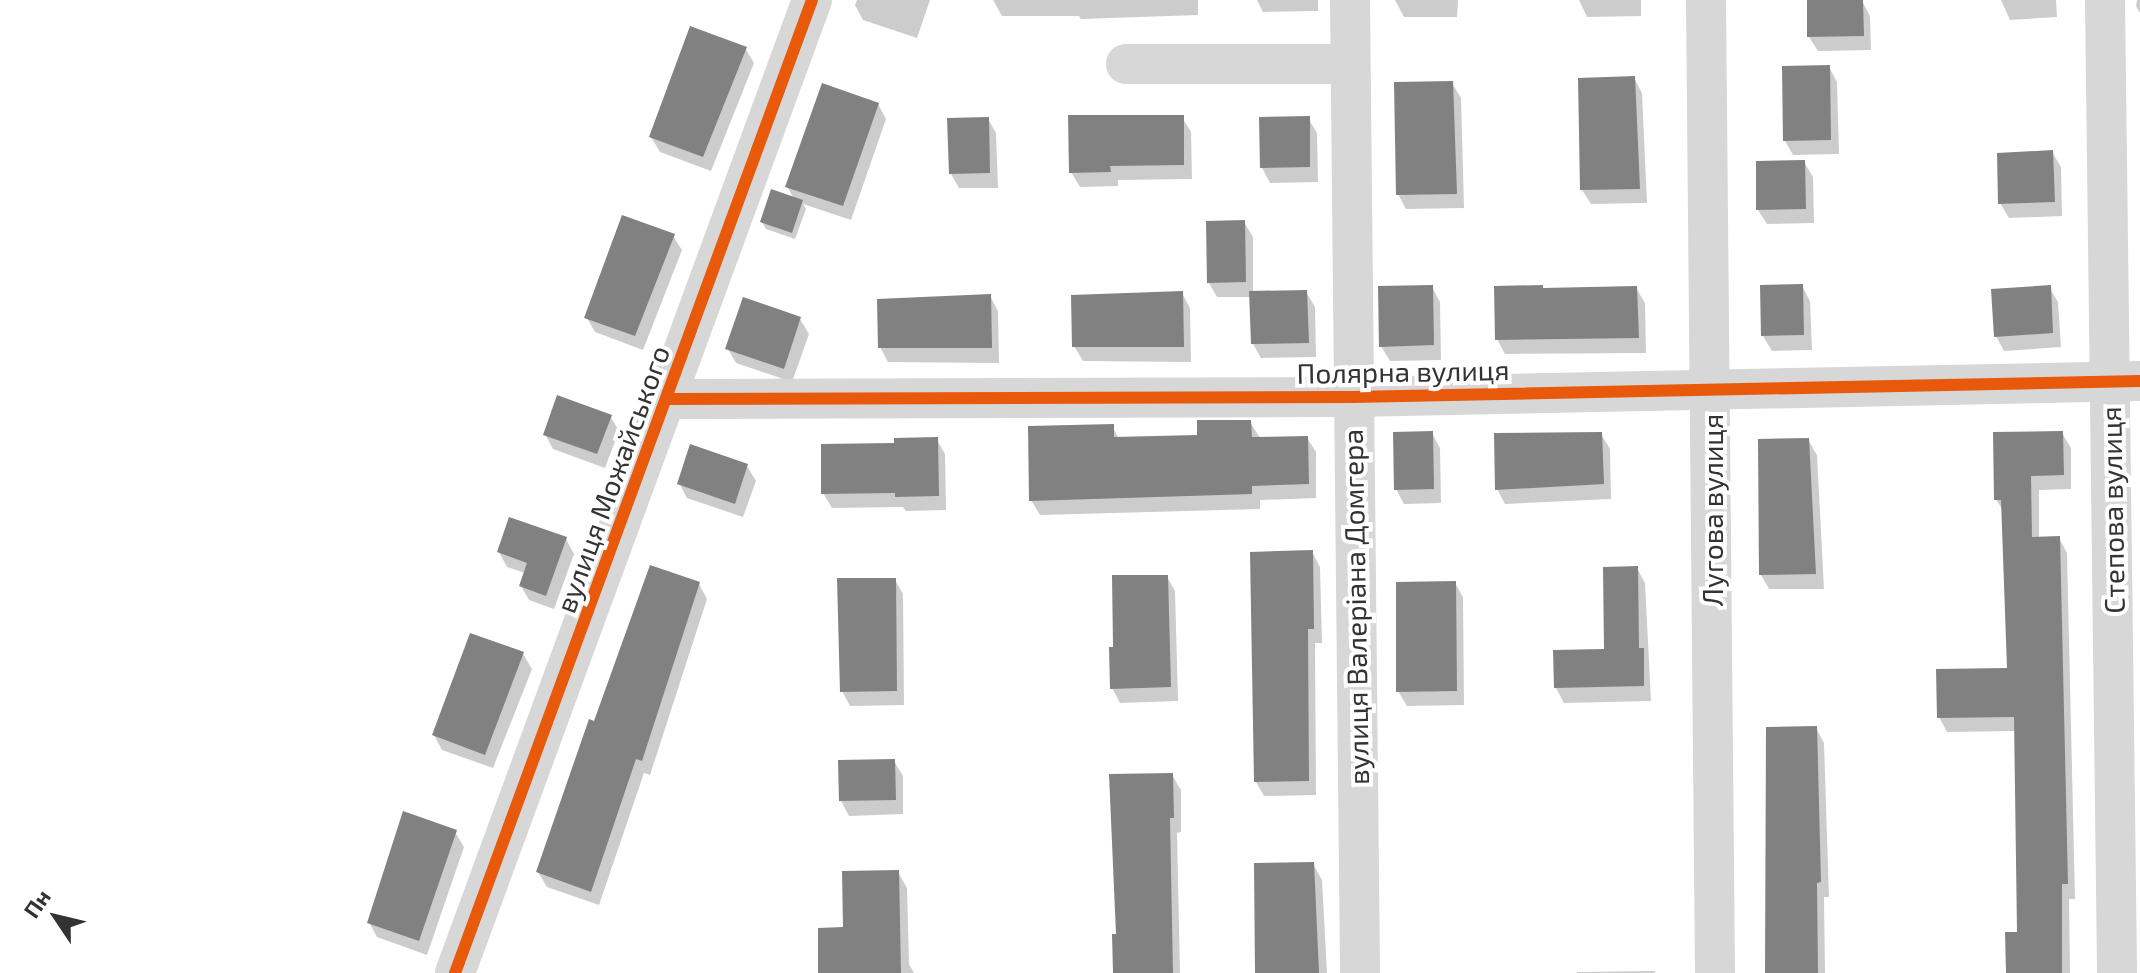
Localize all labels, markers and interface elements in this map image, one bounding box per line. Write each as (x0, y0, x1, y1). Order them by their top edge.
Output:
street label: вулиця Можайського (548, 341, 676, 617)
street label: Полярна вулиця (1296, 352, 1510, 390)
street label: Степова вулиця (2093, 406, 2131, 614)
street label: Лугова вулиця (1695, 414, 1729, 606)
street label: вулиця Валеріана Домгера (1335, 429, 1375, 785)
north arrow (16, 877, 96, 957)
text: Пн (17, 884, 55, 922)

